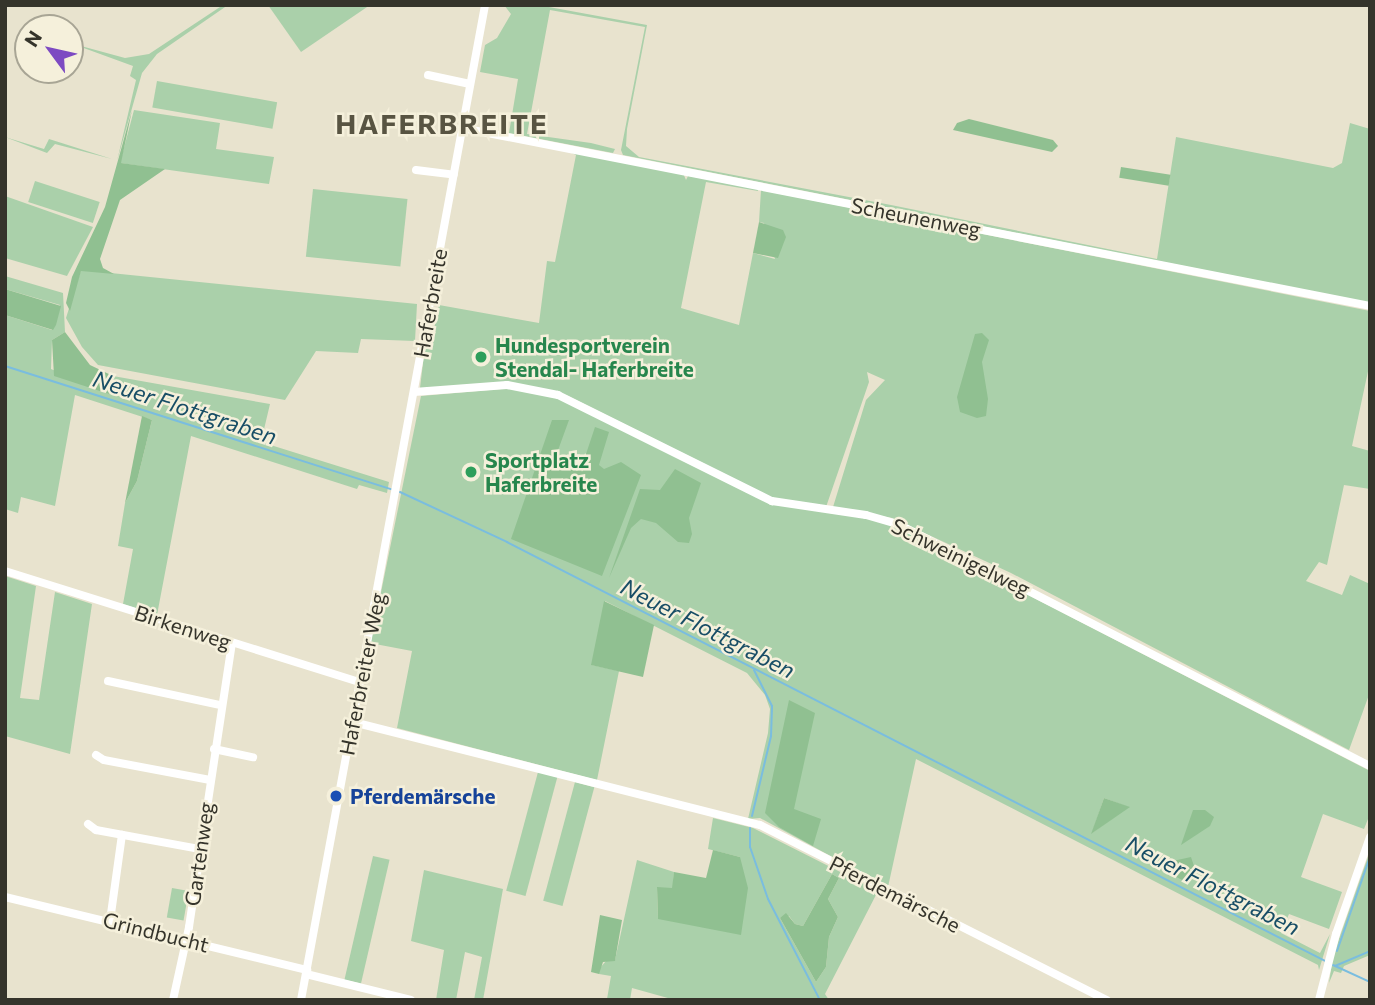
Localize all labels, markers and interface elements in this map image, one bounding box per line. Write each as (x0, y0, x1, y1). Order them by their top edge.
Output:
north arrow (14, 14, 84, 84)
text: N (19, 26, 46, 51)
district label: HAFERBREITE (337, 106, 547, 140)
street label: Scheunenweg (849, 192, 983, 242)
street label: Haferbreite (408, 246, 452, 360)
place label: Hundesportverein Stendal- Haferbreite (495, 332, 694, 382)
marker: Hundesportverein Stendal- Haferbreite (473, 349, 489, 365)
water label: Neuer Flottgraben (90, 364, 280, 450)
place label: Sportplatz Haferbreite (485, 447, 597, 497)
marker: Sportplatz Haferbreite (463, 464, 479, 480)
street label: Schweinigelweg (887, 513, 1035, 601)
water label: Neuer Flottgraben (616, 572, 800, 684)
street label: Haferbreiter Weg (334, 590, 390, 758)
street label: Birkenweg (132, 600, 234, 654)
place label: Pferdemärsche (350, 783, 495, 809)
marker: Pferdemärsche (328, 788, 344, 804)
street label: Gartenweg (179, 800, 219, 908)
water label: Neuer Flottgraben (1121, 829, 1305, 941)
street label: Pferdemärsche (825, 850, 965, 938)
street label: Grindbucht (100, 907, 212, 957)

